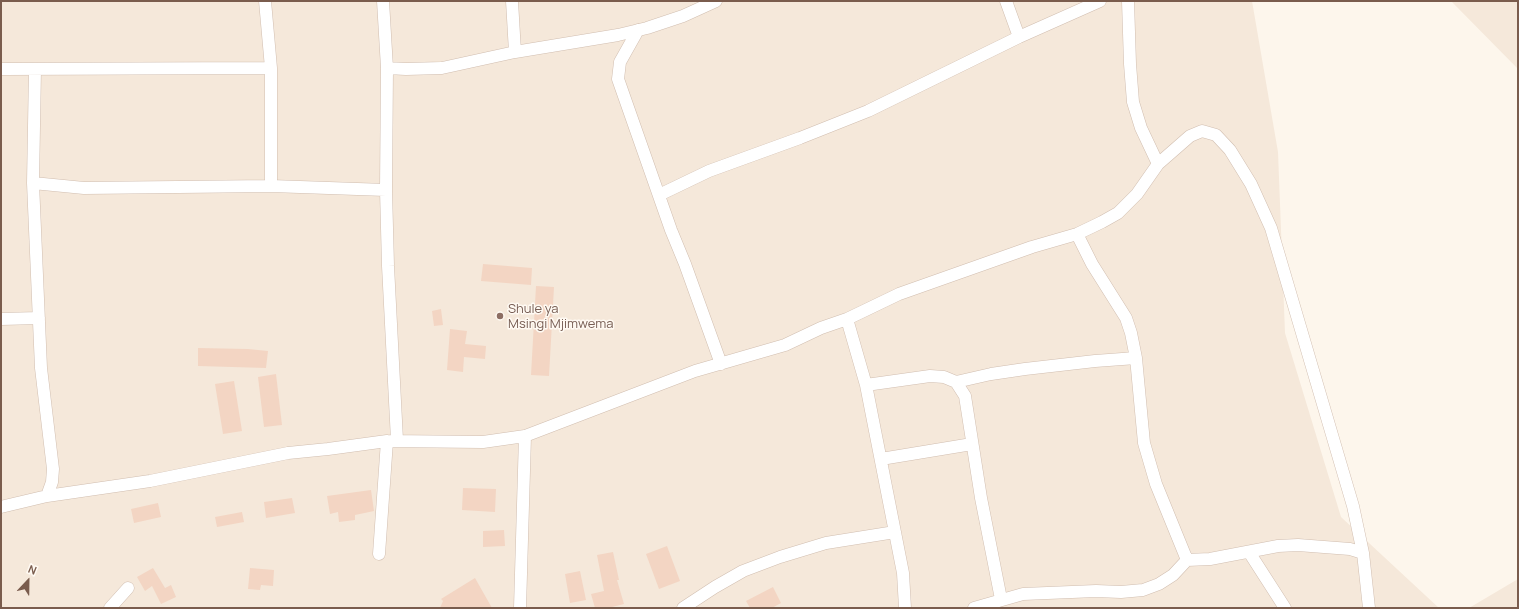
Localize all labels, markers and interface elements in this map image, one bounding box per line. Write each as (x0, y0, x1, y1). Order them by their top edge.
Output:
place label: Shule ya Msingi Mjimwema (508, 301, 613, 332)
marker: Shule ya Msingi Mjimwema (495, 311, 505, 321)
north arrow (8, 561, 48, 601)
text: N (26, 561, 39, 578)

